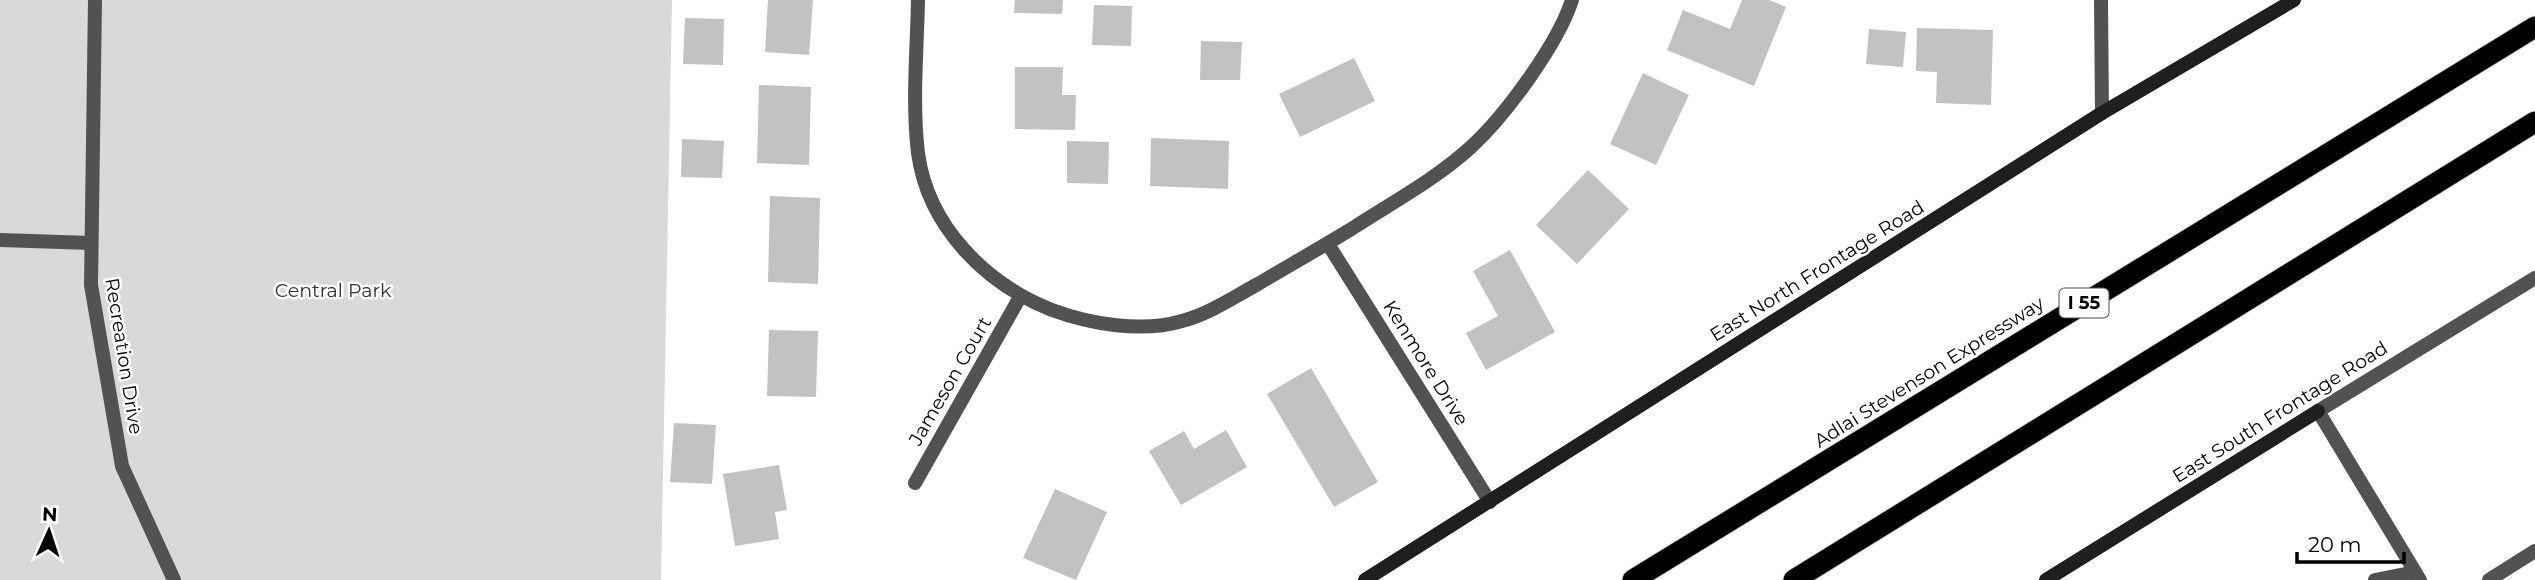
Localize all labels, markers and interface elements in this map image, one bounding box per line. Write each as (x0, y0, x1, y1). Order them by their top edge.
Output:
street label: East North Frontage Road (1706, 195, 1928, 347)
street label: Recreation Drive (100, 276, 148, 436)
park label: Central Park (275, 279, 392, 302)
road number: I 55 (2060, 288, 2108, 318)
street label: Adlai Stevenson Expressway (1810, 291, 2049, 452)
street label: Kenmore Drive (1378, 296, 1474, 430)
street label: Jameson Court (903, 312, 996, 450)
street label: East South Frontage Road (2168, 336, 2392, 488)
north arrow (14, 496, 84, 566)
text: N (42, 503, 58, 526)
scale bar (2297, 520, 2404, 564)
text: 20 m (2308, 532, 2362, 557)

